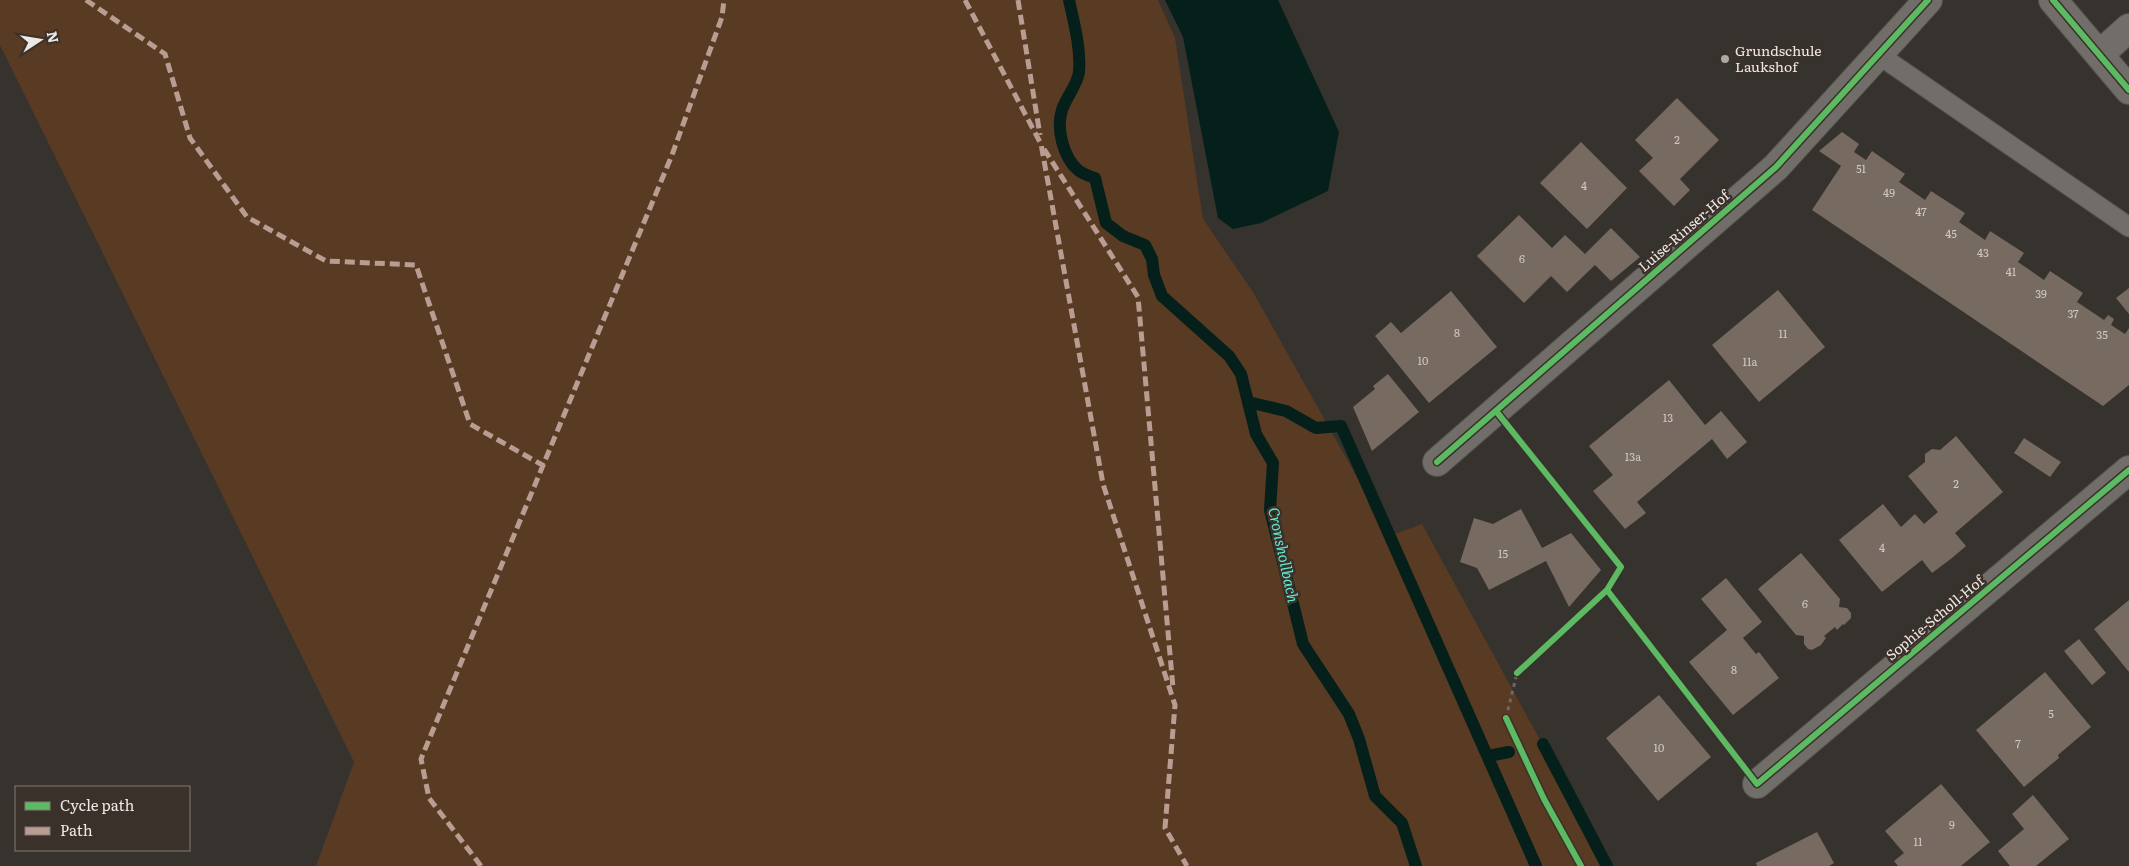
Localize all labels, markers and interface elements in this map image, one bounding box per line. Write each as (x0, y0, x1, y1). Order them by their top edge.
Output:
north arrow (15, 15, 65, 65)
text: N (43, 29, 65, 45)
place label: Grundschule Laukshof (1735, 40, 1822, 76)
marker: Grundschule Laukshof (1719, 53, 1731, 65)
house number: 2 (1674, 131, 1680, 147)
house number: 51 (1856, 160, 1867, 176)
house number: 4 (1581, 177, 1587, 193)
street label: Luise-Rinser-Hof (1633, 184, 1734, 275)
house number: 49 (1883, 184, 1895, 200)
house number: 47 (1915, 203, 1927, 219)
house number: 45 (1945, 225, 1957, 241)
house number: 43 (1977, 244, 1989, 260)
house number: 6 (1519, 250, 1525, 266)
house number: 41 (2006, 263, 2017, 279)
house number: 39 (2035, 285, 2047, 301)
house number: 37 (2067, 305, 2079, 321)
house number: 8 (1454, 324, 1460, 340)
house number: 11 (1779, 325, 1788, 341)
house number: 35 (2096, 326, 2108, 342)
house number: 10 (1418, 352, 1428, 368)
house number: 11a (1743, 353, 1758, 369)
house number: 13 (1663, 409, 1673, 425)
house number: 13a (1625, 448, 1641, 464)
house number: 2 (1953, 475, 1959, 491)
water label: Cronshollbach (1263, 505, 1306, 605)
house number: 4 (1879, 539, 1885, 555)
house number: 15 (1498, 545, 1508, 561)
street label: Sophie-Scholl-Hof (1881, 569, 1989, 664)
house number: 6 (1802, 595, 1808, 611)
house number: 8 (1731, 661, 1737, 677)
house number: 5 (2048, 705, 2054, 721)
house number: 7 (2015, 735, 2021, 751)
house number: 10 (1654, 739, 1664, 755)
legend (15, 786, 190, 851)
text: Cycle path (60, 793, 135, 816)
house number: 9 (1949, 816, 1955, 832)
text: Path (60, 818, 93, 841)
house number: 11 (1914, 833, 1923, 849)

